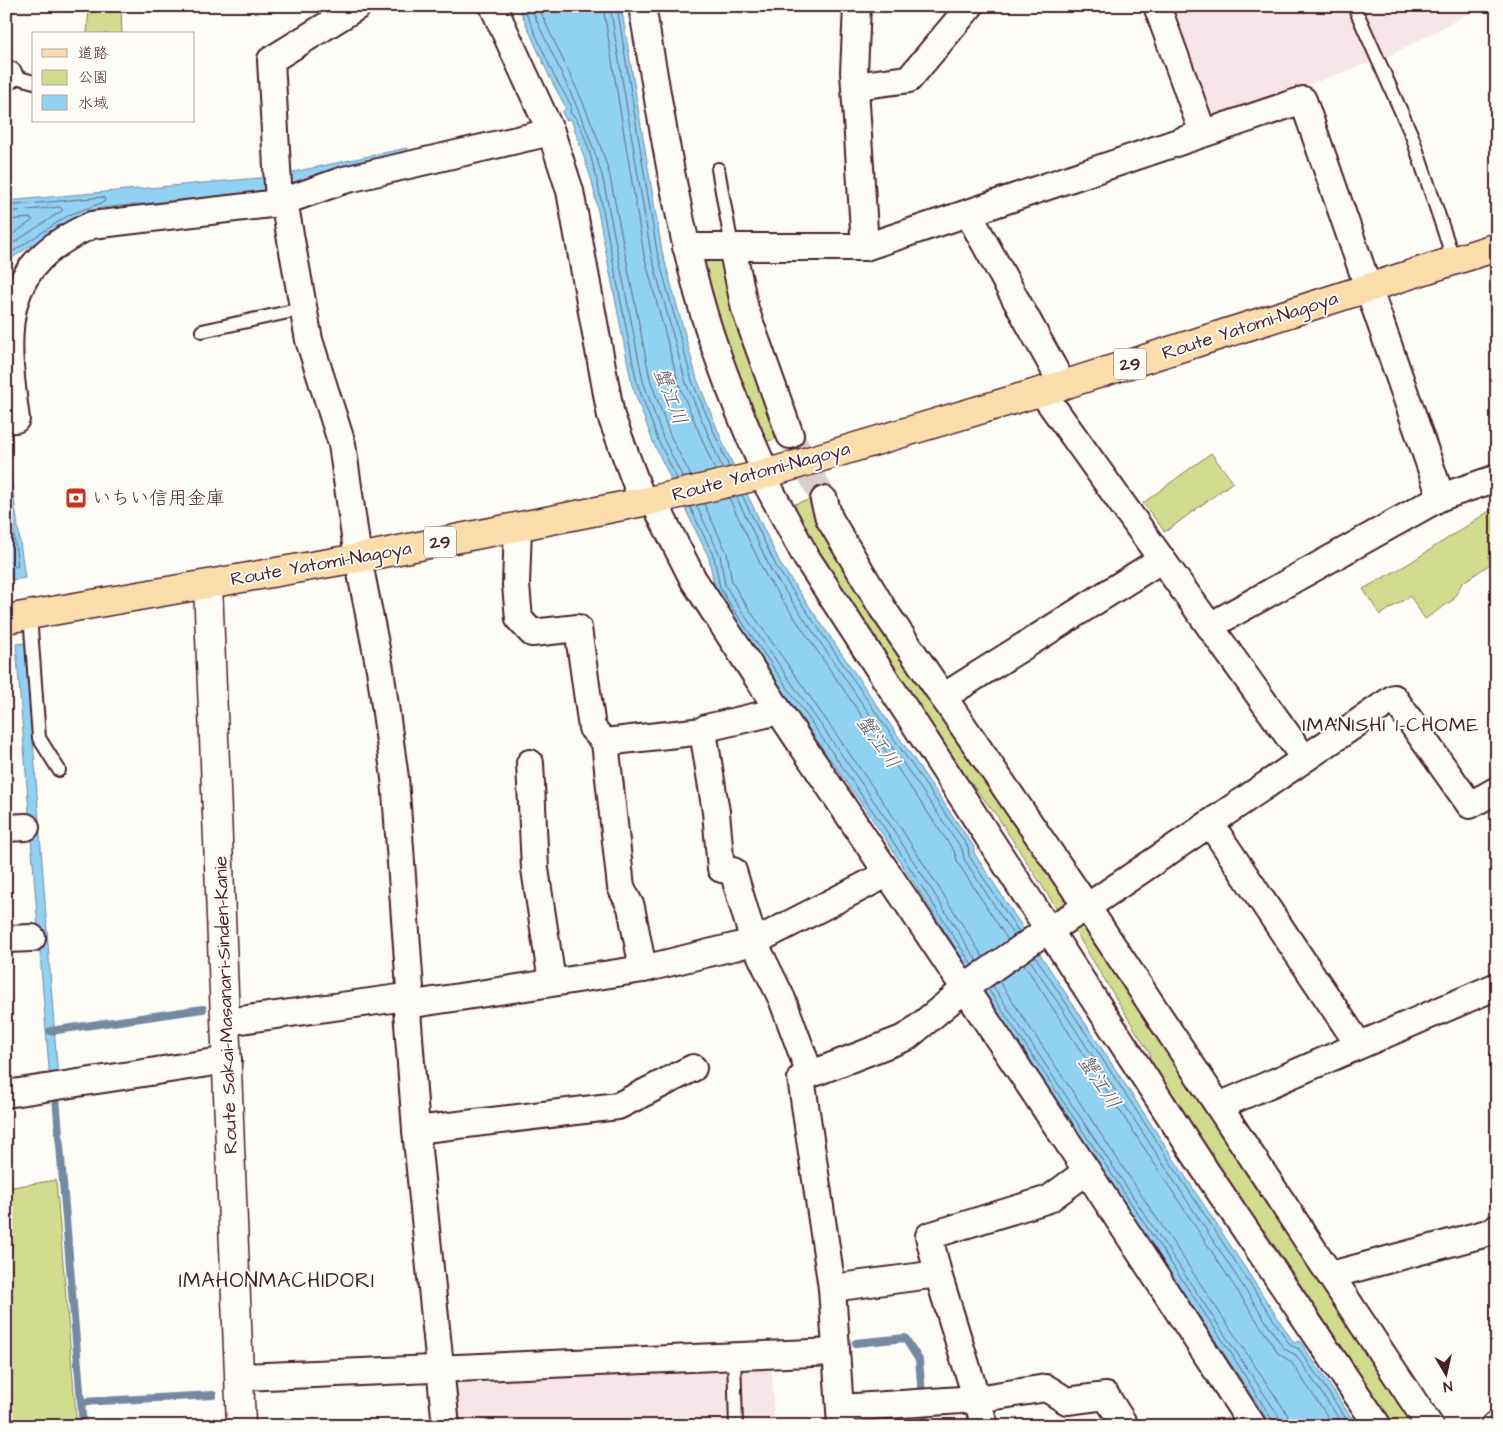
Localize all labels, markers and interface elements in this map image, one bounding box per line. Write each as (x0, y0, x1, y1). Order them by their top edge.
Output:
legend (32, 32, 195, 122)
text: 道路 (78, 43, 108, 64)
text: 公園 (78, 67, 108, 88)
text: 水域 (78, 93, 108, 114)
street label: Route Yatomi-Nagoya (1159, 285, 1342, 368)
road number: 29 (1114, 348, 1146, 379)
water label: 蟹江川 (646, 363, 694, 429)
street label: Route Yatomi-Nagoya (669, 435, 854, 510)
place label: いちい信用金庫 (92, 485, 225, 512)
bank icon: いちい信用金庫 (64, 486, 88, 510)
road number: 29 (424, 526, 456, 558)
street label: Route Yatomi-Nagoya (228, 535, 414, 594)
water label: 蟹江川 (849, 709, 907, 775)
district label: IMANISHI 1-CHOME (1303, 711, 1479, 739)
street label: Route Sakai-Masanari-Sinden-Kanie (207, 855, 245, 1155)
water label: 蟹江川 (1071, 1049, 1127, 1115)
district label: IMAHONMACHIDORI (179, 1266, 375, 1295)
north arrow (1420, 1350, 1470, 1400)
text: N (1442, 1375, 1454, 1396)

